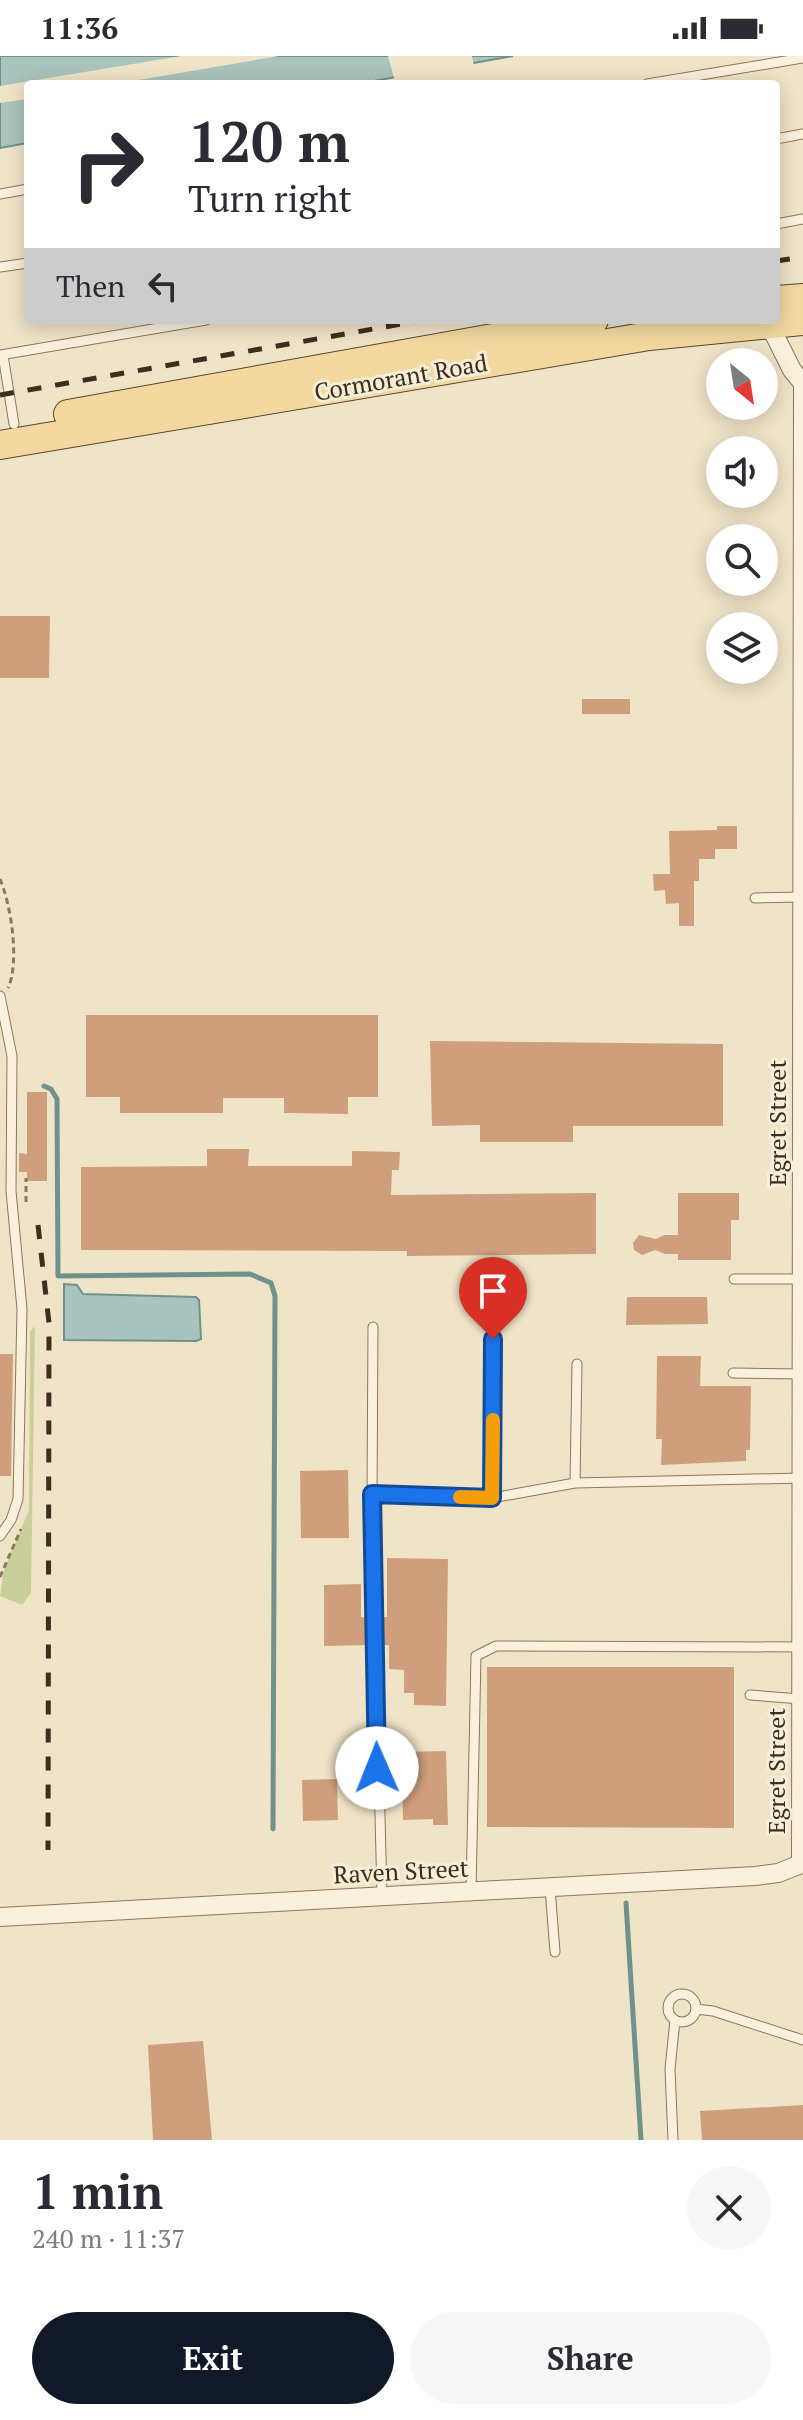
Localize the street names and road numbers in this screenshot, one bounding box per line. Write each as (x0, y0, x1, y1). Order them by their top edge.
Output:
street label: Cormorant Road (312, 346, 490, 408)
street label: Egret Street (761, 1060, 793, 1186)
street label: Egret Street (760, 1708, 792, 1834)
street label: Raven Street (333, 1851, 469, 1891)

